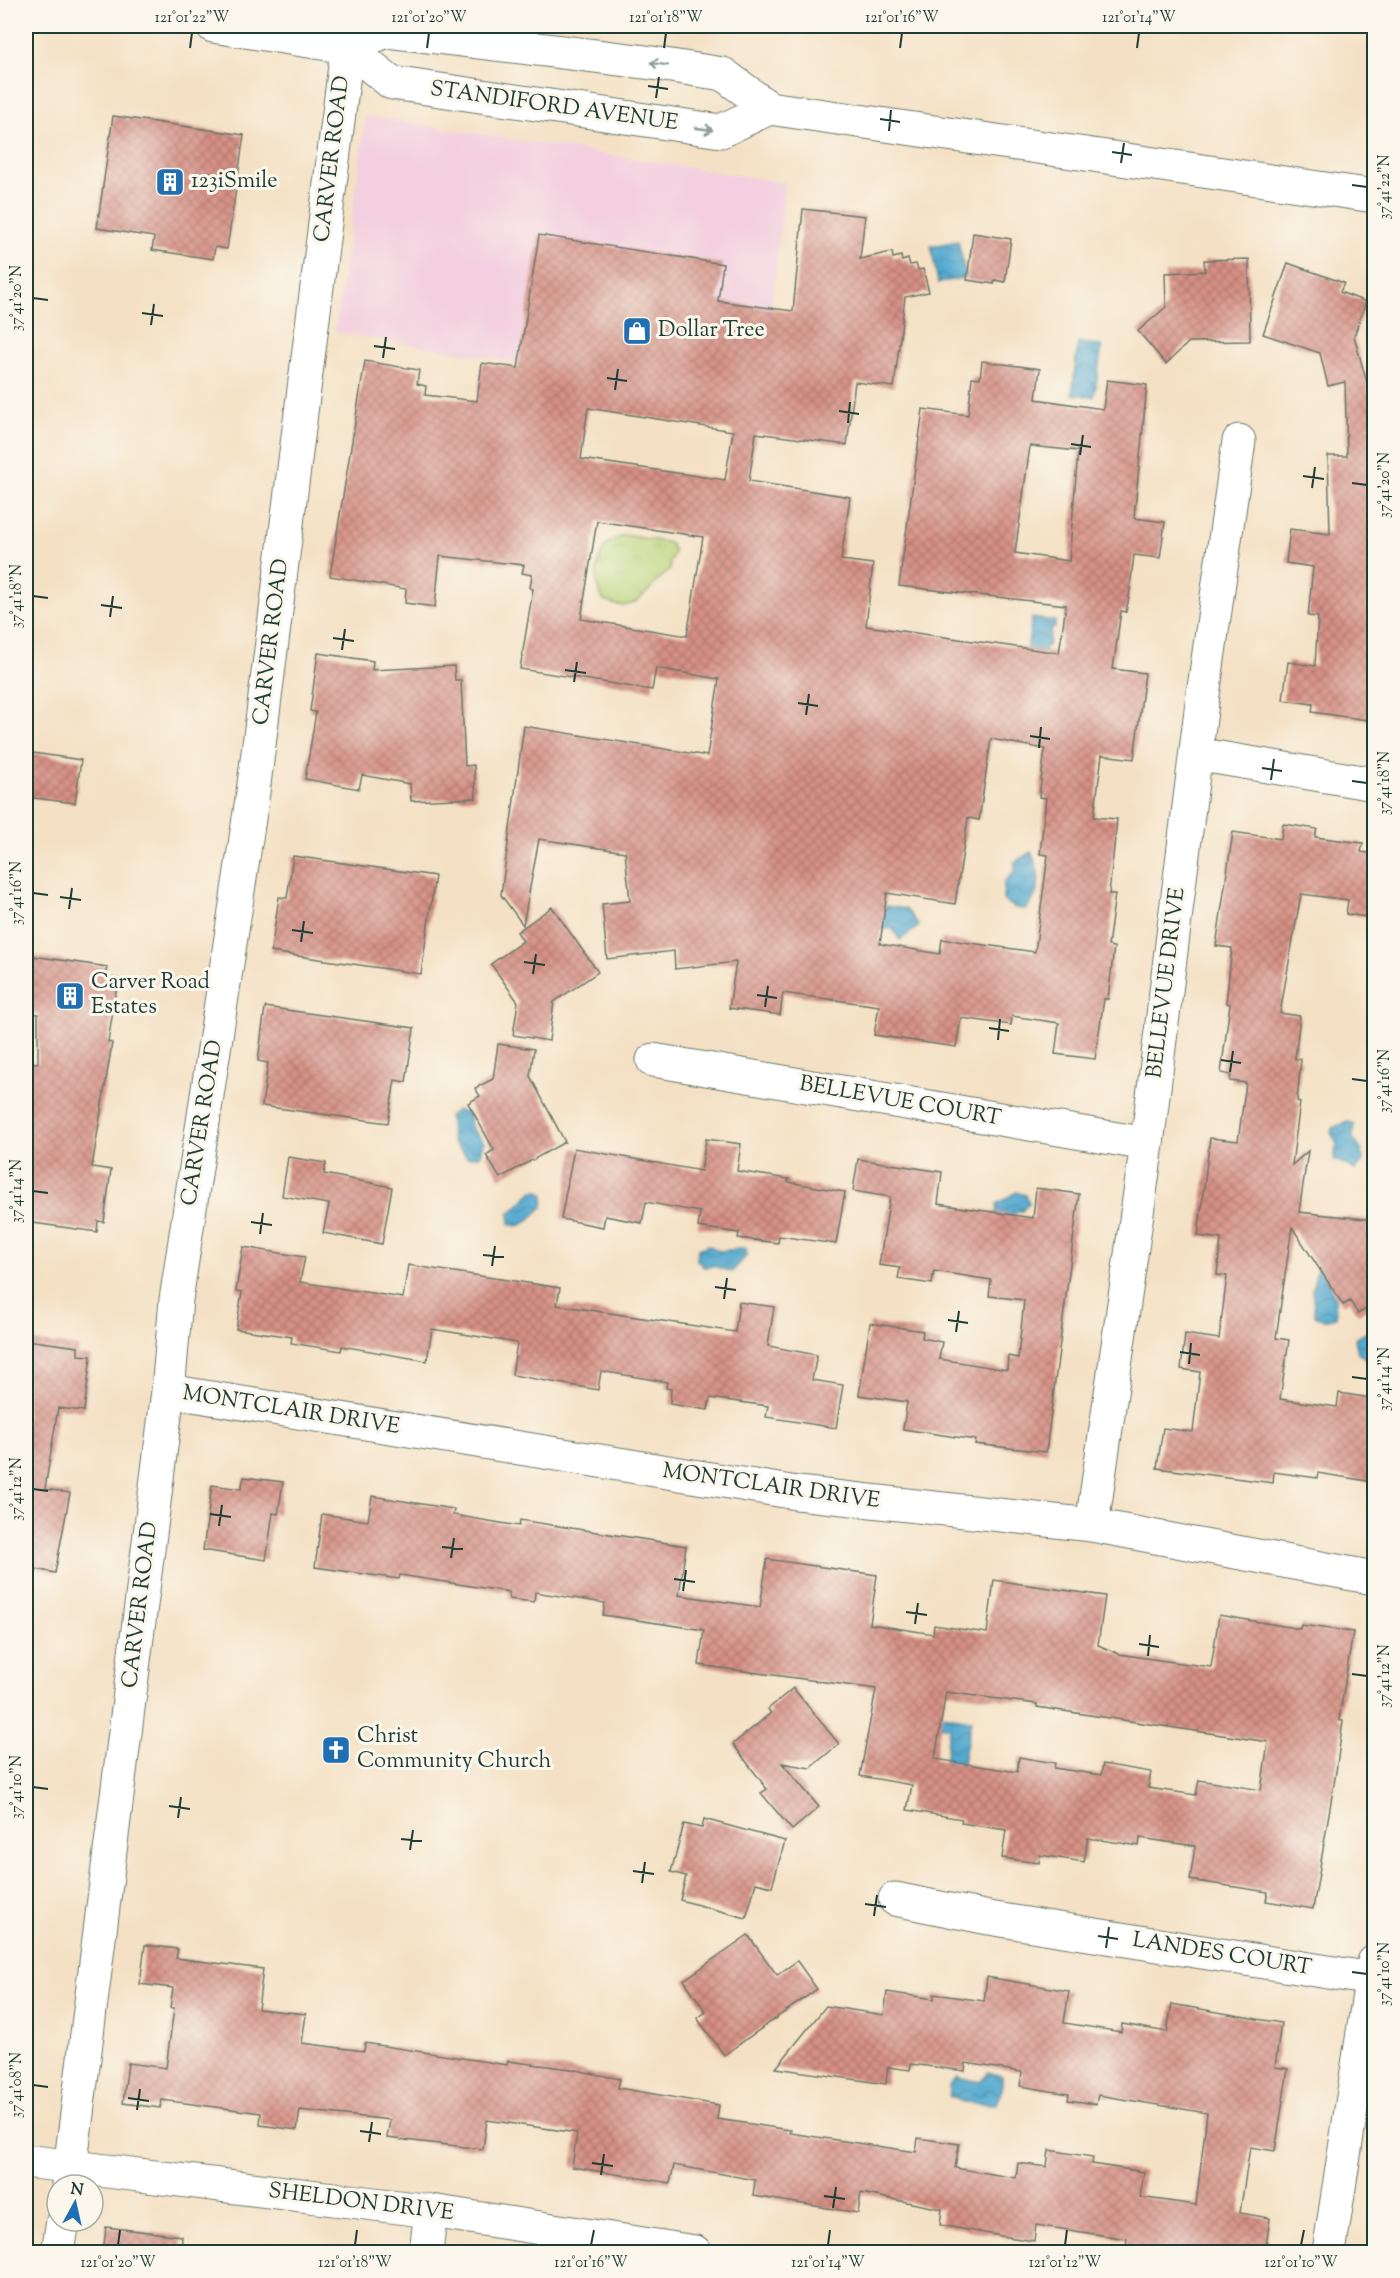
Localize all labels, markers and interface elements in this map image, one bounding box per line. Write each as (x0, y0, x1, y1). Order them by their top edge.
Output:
text: 121°01'22"W (155, 8, 230, 29)
text: 121°01'20"W (391, 8, 467, 29)
text: 121°01'18"W (629, 8, 703, 29)
text: 121°01'16"W (865, 8, 939, 29)
text: 121°01'14"W (1102, 8, 1176, 29)
one-way arrow (650, 58, 670, 69)
street label: CARVER ROAD (307, 74, 359, 244)
street label: STANDIFORD AVENUE (428, 74, 680, 140)
one-way arrow (694, 123, 713, 134)
text: 37°41'22"N (1375, 154, 1396, 220)
building icon: 123iSmile (154, 166, 186, 198)
place label: 123iSmile (191, 166, 278, 198)
text: 37°41'20"N (7, 265, 28, 331)
shop icon: Dollar Tree (621, 315, 653, 347)
place label: Dollar Tree (658, 315, 765, 347)
text: 37°41'20"N (1375, 452, 1396, 518)
street label: CARVER ROAD (246, 557, 298, 727)
text: 37°41'18"N (7, 564, 28, 628)
text: 37°41'18"N (1375, 751, 1396, 815)
text: 37°41'16"N (7, 861, 28, 925)
street label: BELLEVUE DRIVE (1139, 886, 1195, 1080)
place label: Carver Road Estates (91, 967, 210, 1024)
building icon: Carver Road Estates (54, 980, 86, 1012)
street label: CARVER ROAD (174, 1038, 232, 1208)
text: 37°41'16"N (1375, 1049, 1396, 1113)
street label: BELLEVUE COURT (797, 1068, 1004, 1136)
text: 37°41'14"N (7, 1159, 28, 1223)
text: 37°41'14"N (1375, 1347, 1396, 1411)
street label: MONTCLAIR DRIVE (180, 1378, 402, 1444)
street label: MONTCLAIR DRIVE (660, 1456, 882, 1518)
text: 37°41'12"N (7, 1457, 28, 1521)
street label: CARVER ROAD (115, 1520, 167, 1690)
text: 37°41'12"N (1375, 1644, 1396, 1708)
place label: Christ Community Church (357, 1721, 552, 1778)
church icon: Christ Community Church (320, 1734, 352, 1766)
text: 37°41'10"N (7, 1755, 28, 1819)
street label: LANDES COURT (1130, 1925, 1314, 1985)
text: 37°41'10"N (1375, 1942, 1396, 2006)
text: 37°41'08"N (7, 2052, 28, 2118)
north arrow (45, 2173, 105, 2233)
street label: SHELDON DRIVE (266, 2176, 456, 2230)
text: N (69, 2178, 85, 2203)
text: 121°01'20"W (80, 2253, 156, 2274)
text: 121°01'18"W (318, 2253, 392, 2274)
text: 121°01'16"W (554, 2253, 628, 2274)
text: 121°01'14"W (791, 2253, 865, 2274)
text: 121°01'12"W (1029, 2253, 1102, 2274)
text: 121°01'10"W (1264, 2253, 1338, 2274)

